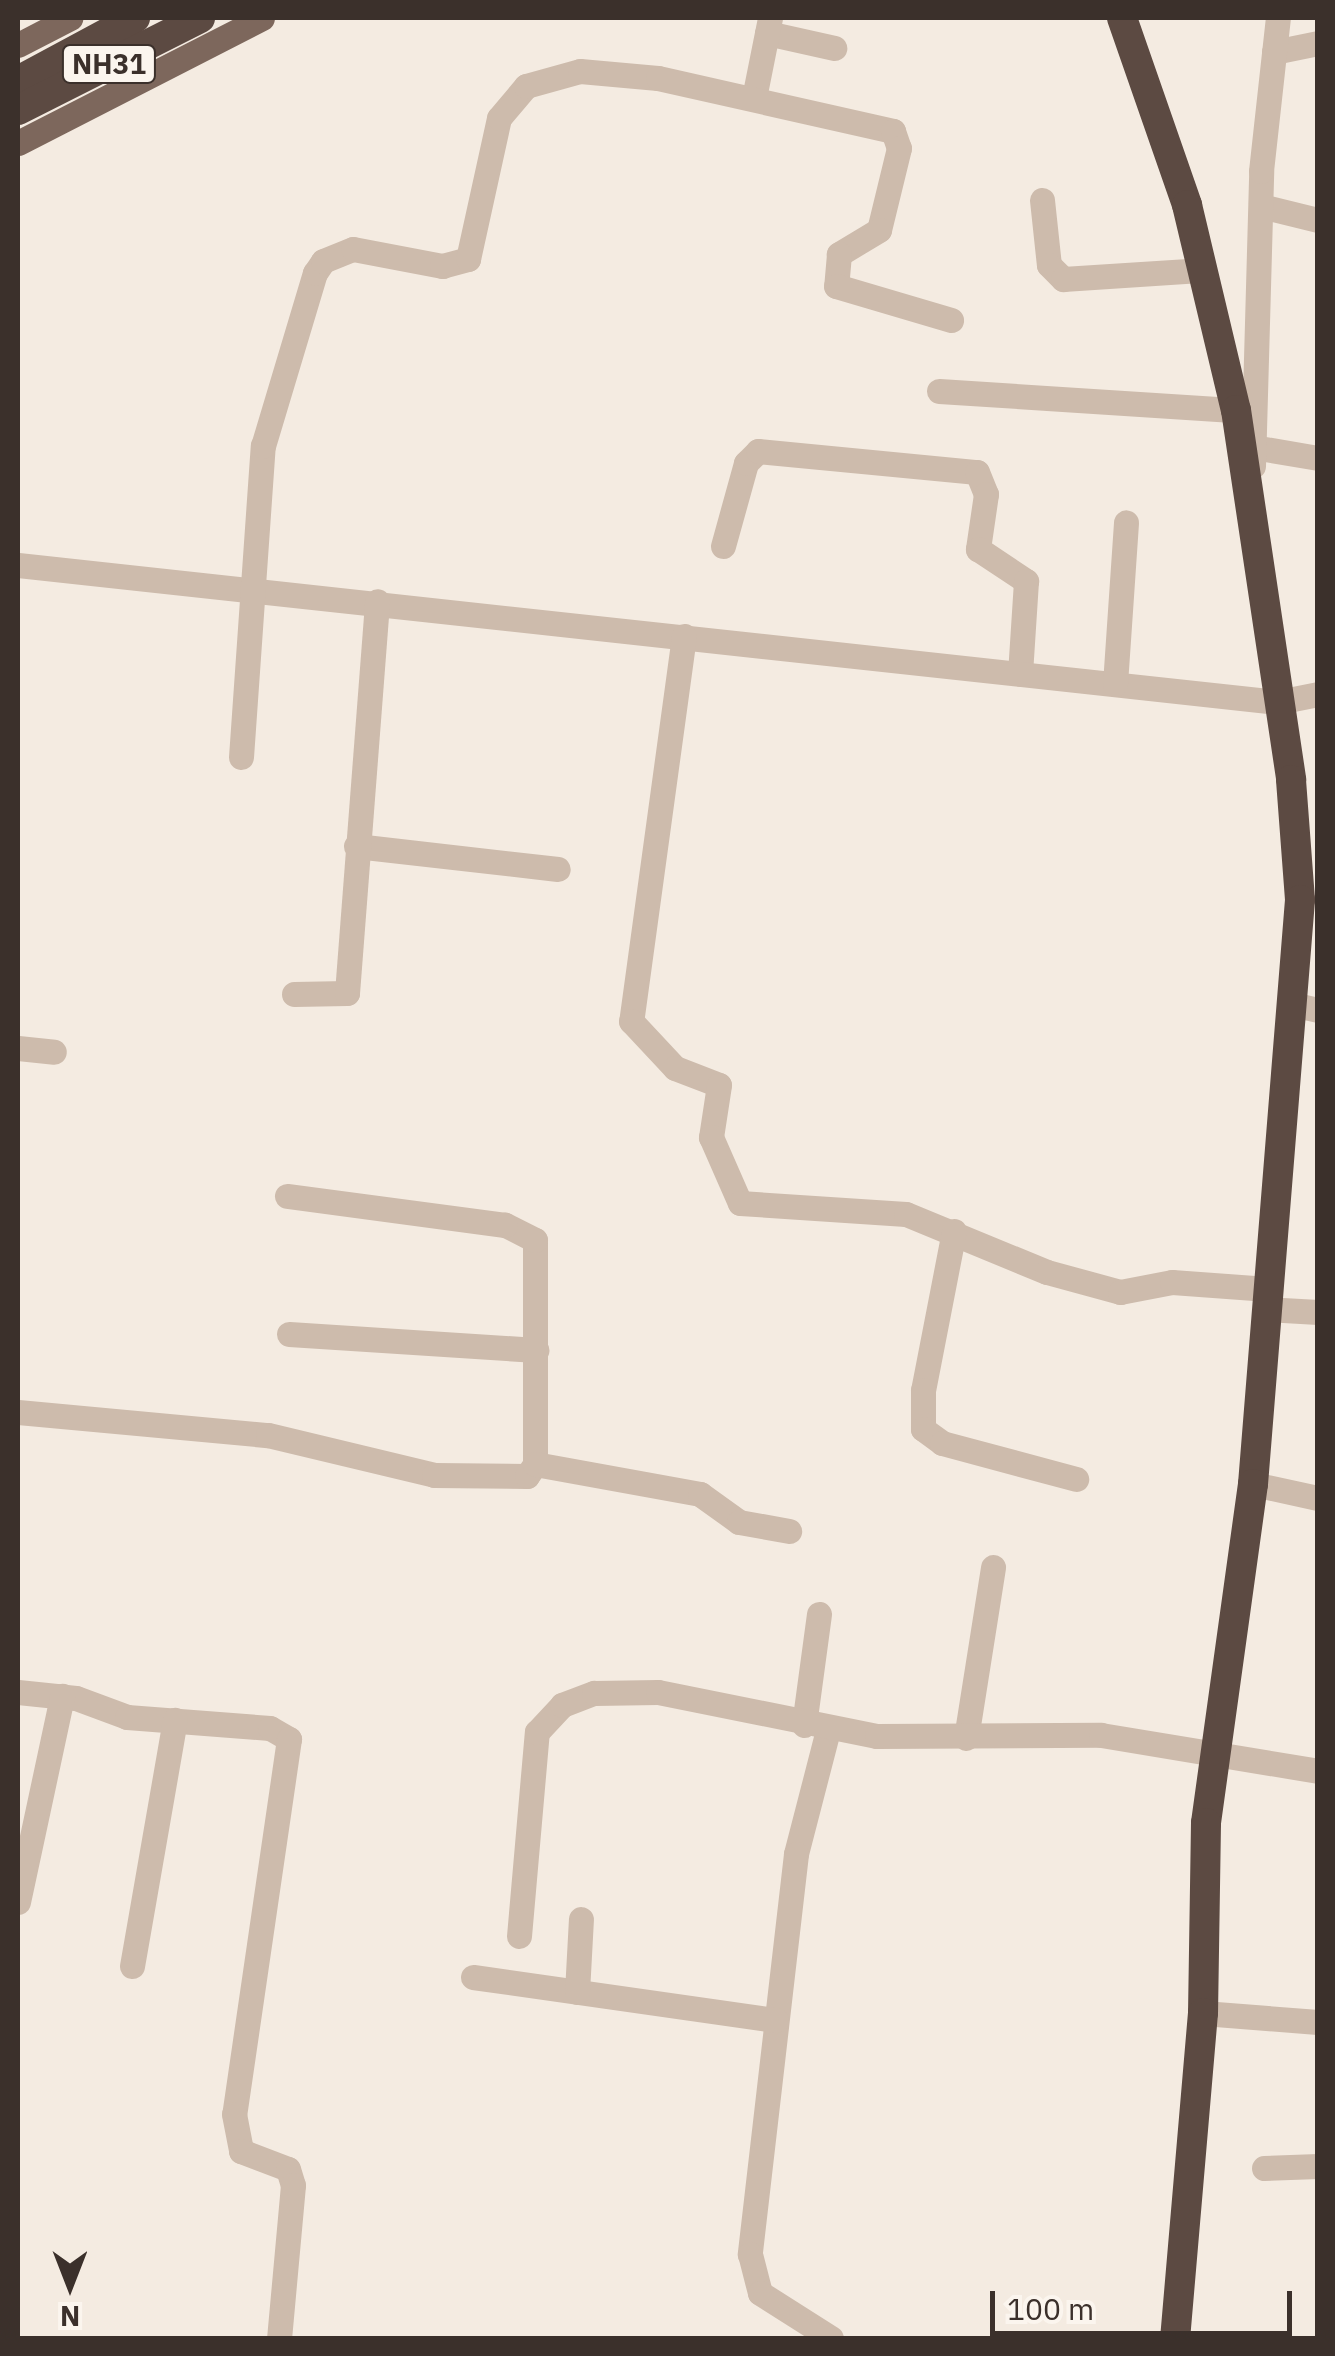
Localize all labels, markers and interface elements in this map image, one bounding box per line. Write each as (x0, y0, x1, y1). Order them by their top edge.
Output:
road number: NH31 (62, 41, 156, 87)
north arrow (20, 2236, 120, 2336)
scale bar (995, 2271, 1298, 2333)
text: 100 m (1007, 2289, 1094, 2328)
text: N (60, 2298, 80, 2335)

